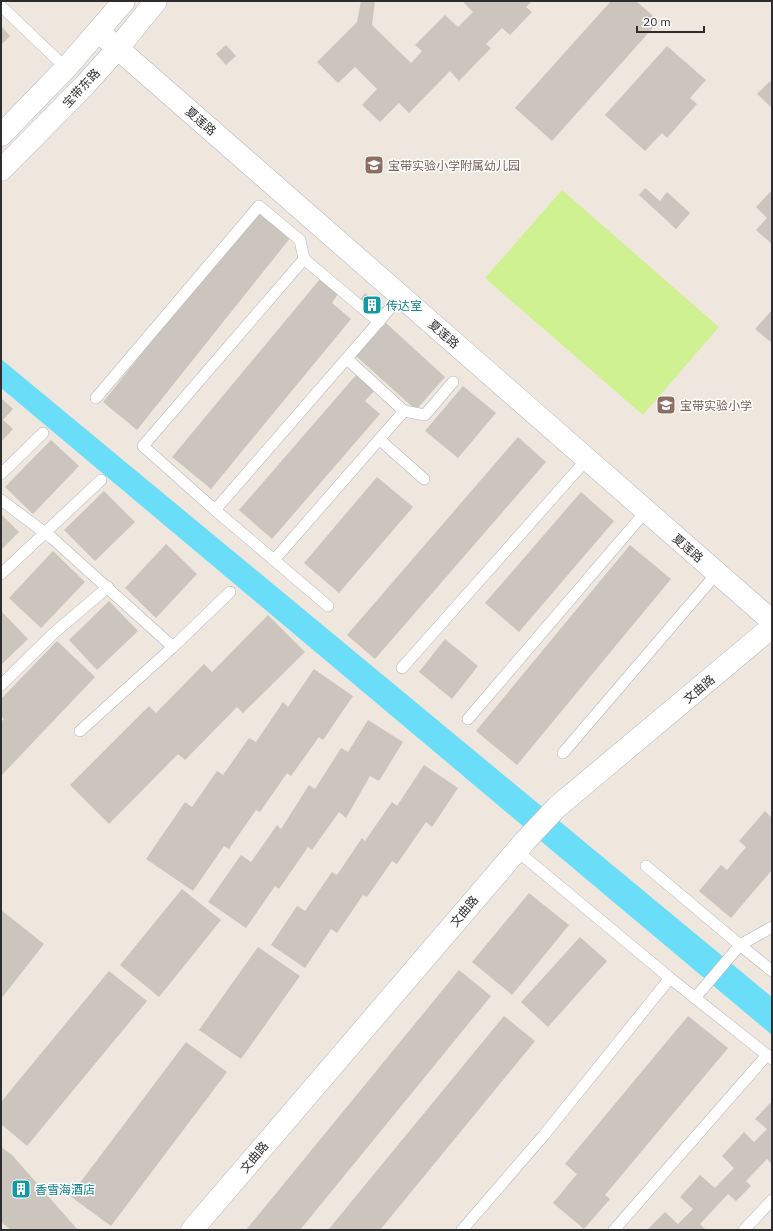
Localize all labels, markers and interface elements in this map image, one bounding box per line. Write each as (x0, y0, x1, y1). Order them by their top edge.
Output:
scale bar (637, 8, 704, 34)
text: 20 m (643, 14, 671, 29)
street label: 宝带东路 (59, 65, 103, 111)
street label: 夏莲路 (182, 104, 220, 138)
school or university icon: 宝带实验小学附属幼儿园 (363, 154, 385, 176)
place label: 宝带实验小学附属幼儿园 (388, 158, 520, 173)
building icon: 传达室 (361, 294, 383, 316)
place label: 传达室 (386, 298, 422, 313)
street label: 夏莲路 (425, 317, 463, 351)
school or university icon: 宝带实验小学 (655, 394, 677, 416)
place label: 宝带实验小学 (680, 398, 752, 413)
street label: 夏莲路 (669, 531, 707, 565)
street label: 文曲路 (680, 672, 718, 706)
street label: 文曲路 (447, 892, 481, 930)
street label: 文曲路 (237, 1138, 271, 1176)
building icon: 香雪海酒店 (10, 1178, 32, 1200)
place label: 香雪海酒店 (35, 1182, 95, 1197)

